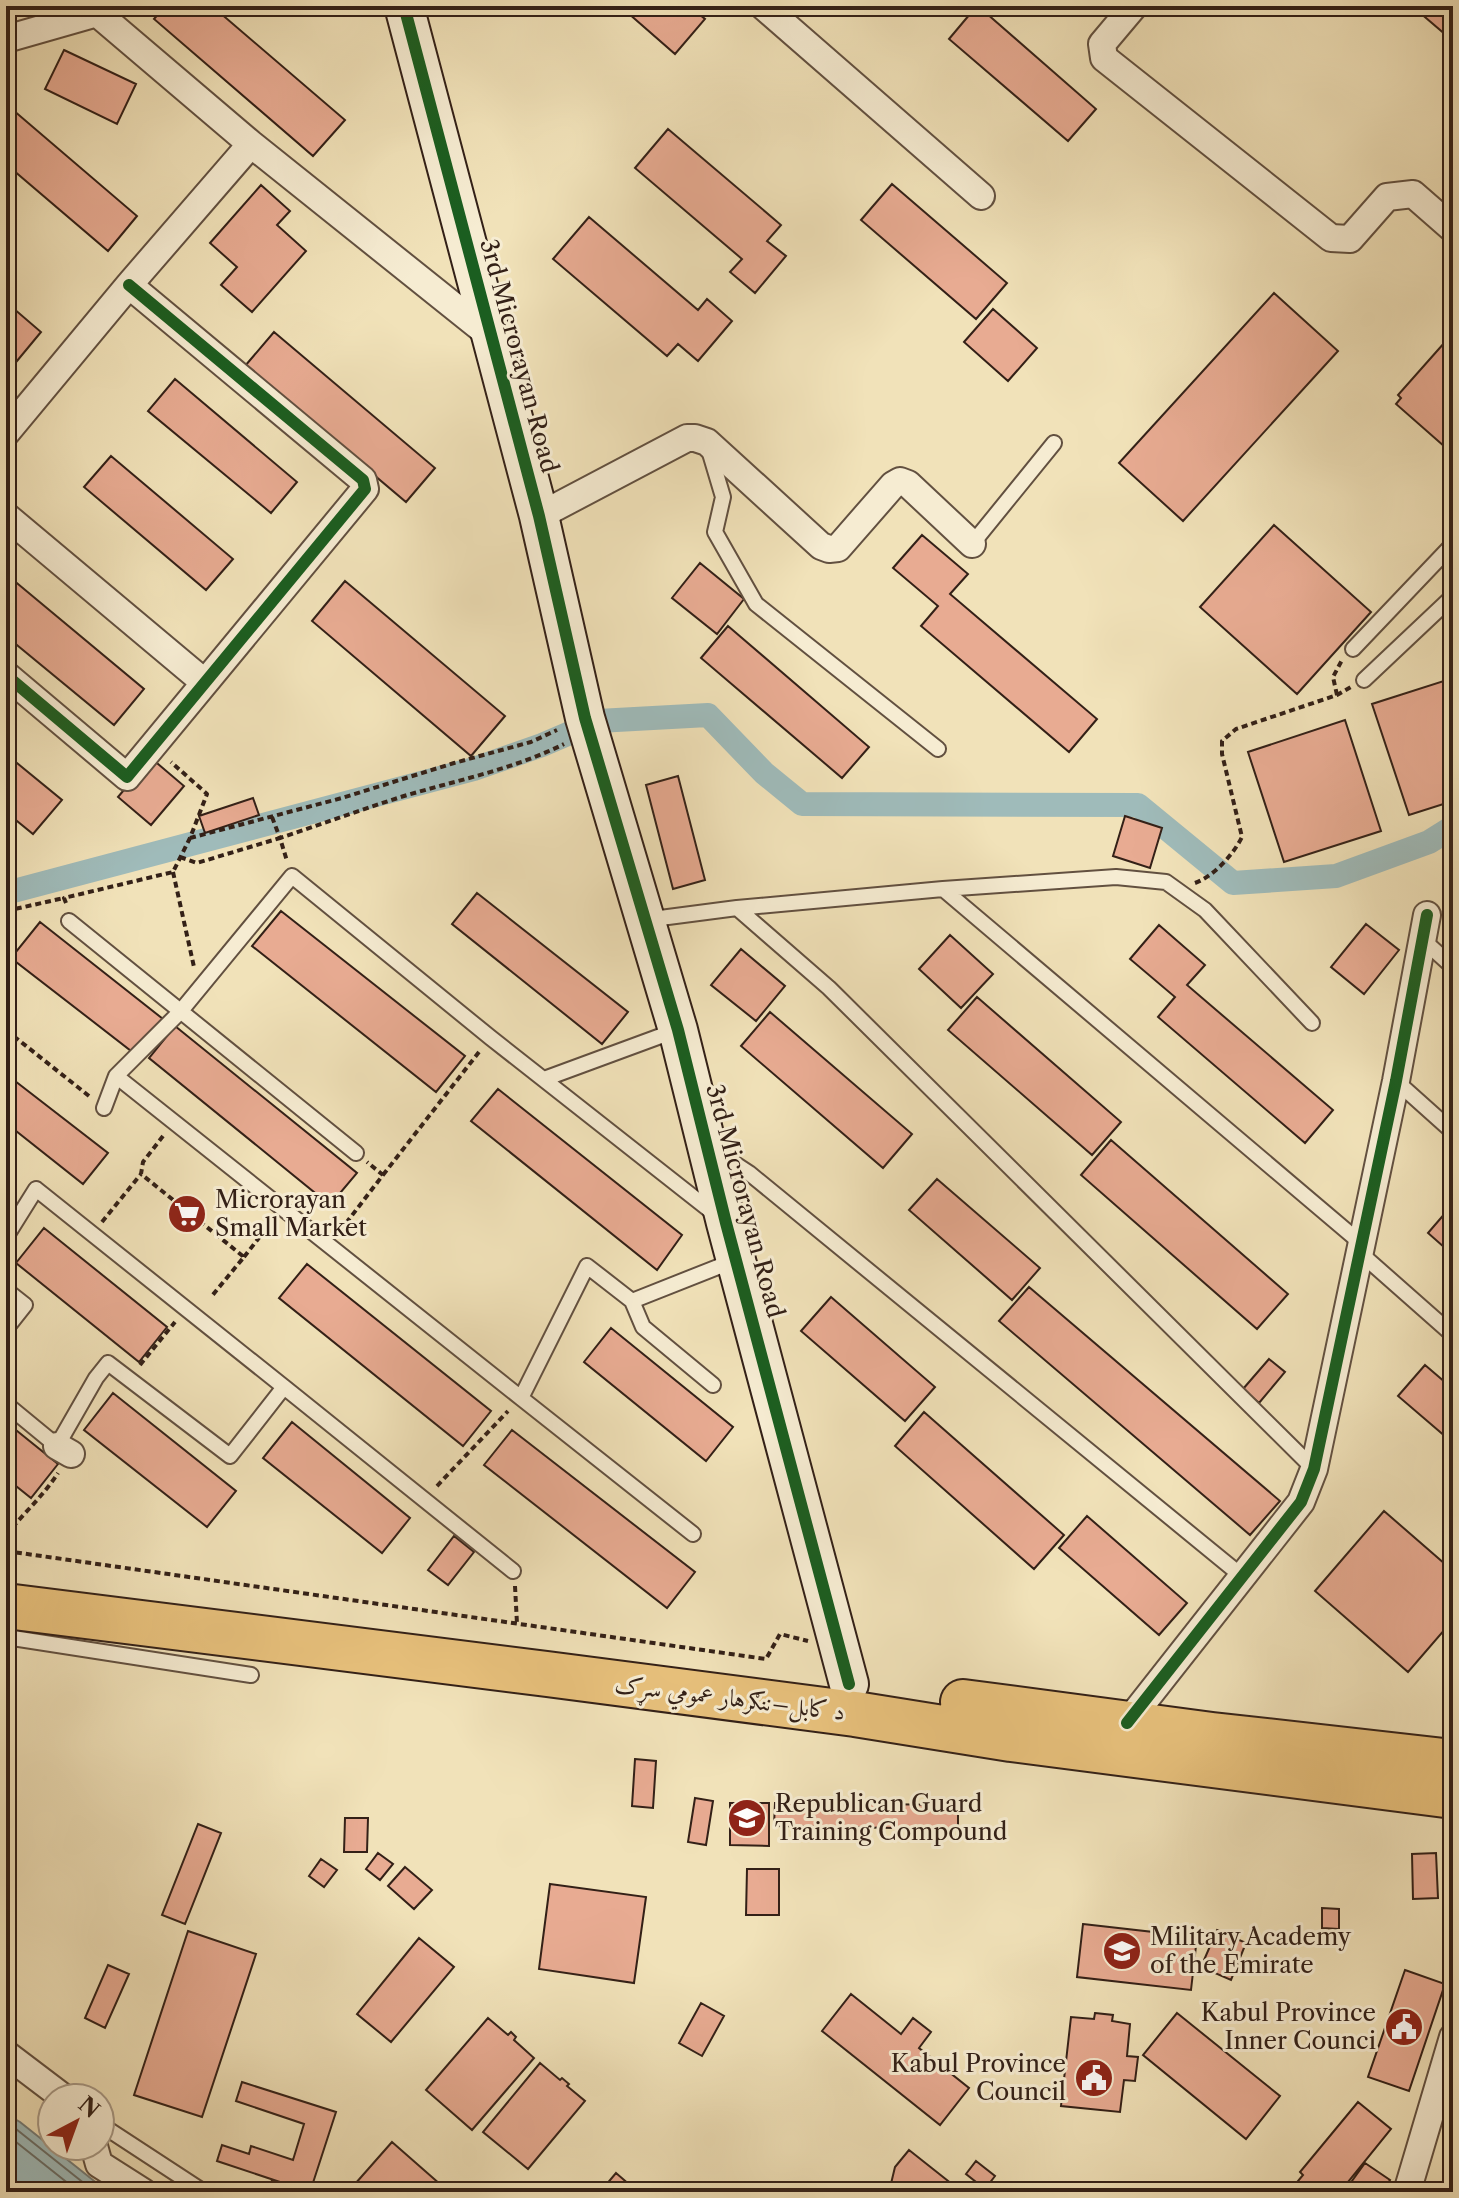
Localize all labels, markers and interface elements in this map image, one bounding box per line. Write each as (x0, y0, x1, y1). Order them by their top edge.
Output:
street label: 3rd Microrayan Road (474, 236, 565, 476)
street label: 3rd Microrayan Road (700, 1081, 791, 1321)
place label: Microrayan Small Market (215, 1185, 367, 1242)
supermarket icon: Microrayan Small Market (166, 1193, 208, 1235)
street label: د کابل–ننګرهار عمومي سړک (613, 1669, 847, 1731)
place label: Republican Guard Training Compound (775, 1789, 1008, 1846)
school or university icon: Republican Guard Training Compound (726, 1797, 768, 1839)
place label: Military Academy of the Emirate (1150, 1922, 1352, 1979)
school or university icon: Military Academy of the Emirate (1101, 1930, 1143, 1972)
place label: Kabul Province Inner Counci (1201, 1998, 1376, 2055)
public building icon: Kabul Province Inner Counci (1383, 2006, 1425, 2048)
place label: Kabul Province Council (891, 2049, 1066, 2106)
public building icon: Kabul Province Council (1073, 2057, 1115, 2099)
north arrow (36, 2082, 116, 2162)
text: N (73, 2091, 105, 2124)

